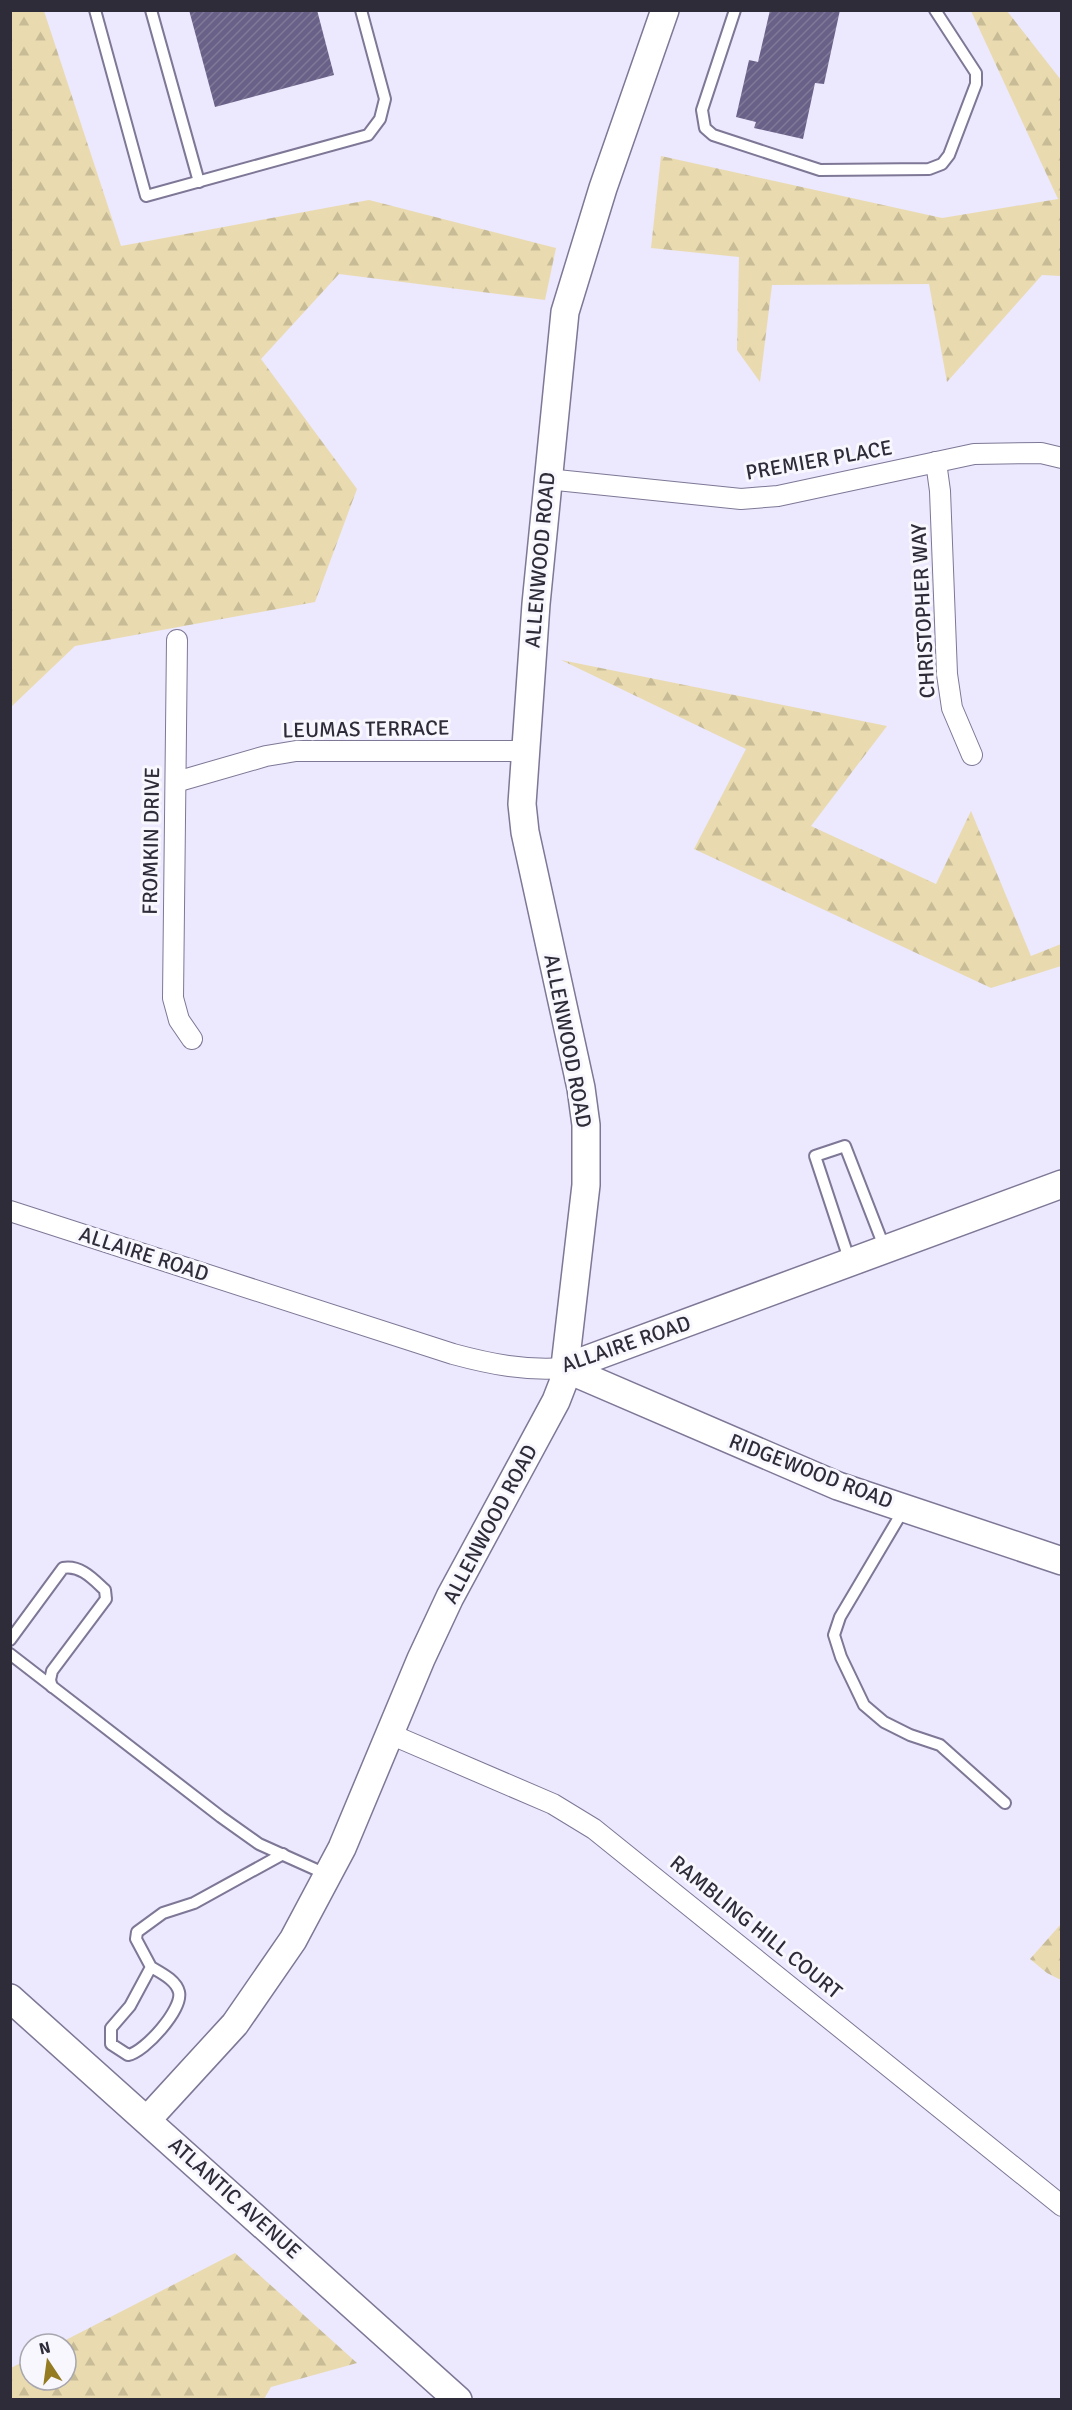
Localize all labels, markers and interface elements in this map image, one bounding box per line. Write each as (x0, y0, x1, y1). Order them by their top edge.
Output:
street label: PREMIER PLACE (744, 434, 894, 486)
street label: ALLENWOOD ROAD (519, 471, 561, 649)
street label: CHRISTOPHER WAY (905, 522, 941, 699)
street label: LEUMAS TERRACE (282, 715, 450, 743)
street label: FROMKIN DRIVE (137, 767, 165, 915)
street label: ALLENWOOD ROAD (538, 952, 598, 1130)
street label: ALLAIRE ROAD (76, 1221, 212, 1287)
street label: ALLAIRE ROAD (558, 1310, 694, 1378)
street label: RIDGEWOOD ROAD (725, 1428, 897, 1514)
street label: ALLENWOOD ROAD (437, 1440, 543, 1608)
street label: RAMBLING HILL COURT (665, 1850, 848, 2005)
street label: ATLANTIC AVENUE (163, 2132, 307, 2264)
north arrow (18, 2332, 78, 2392)
text: N (37, 2337, 53, 2359)

